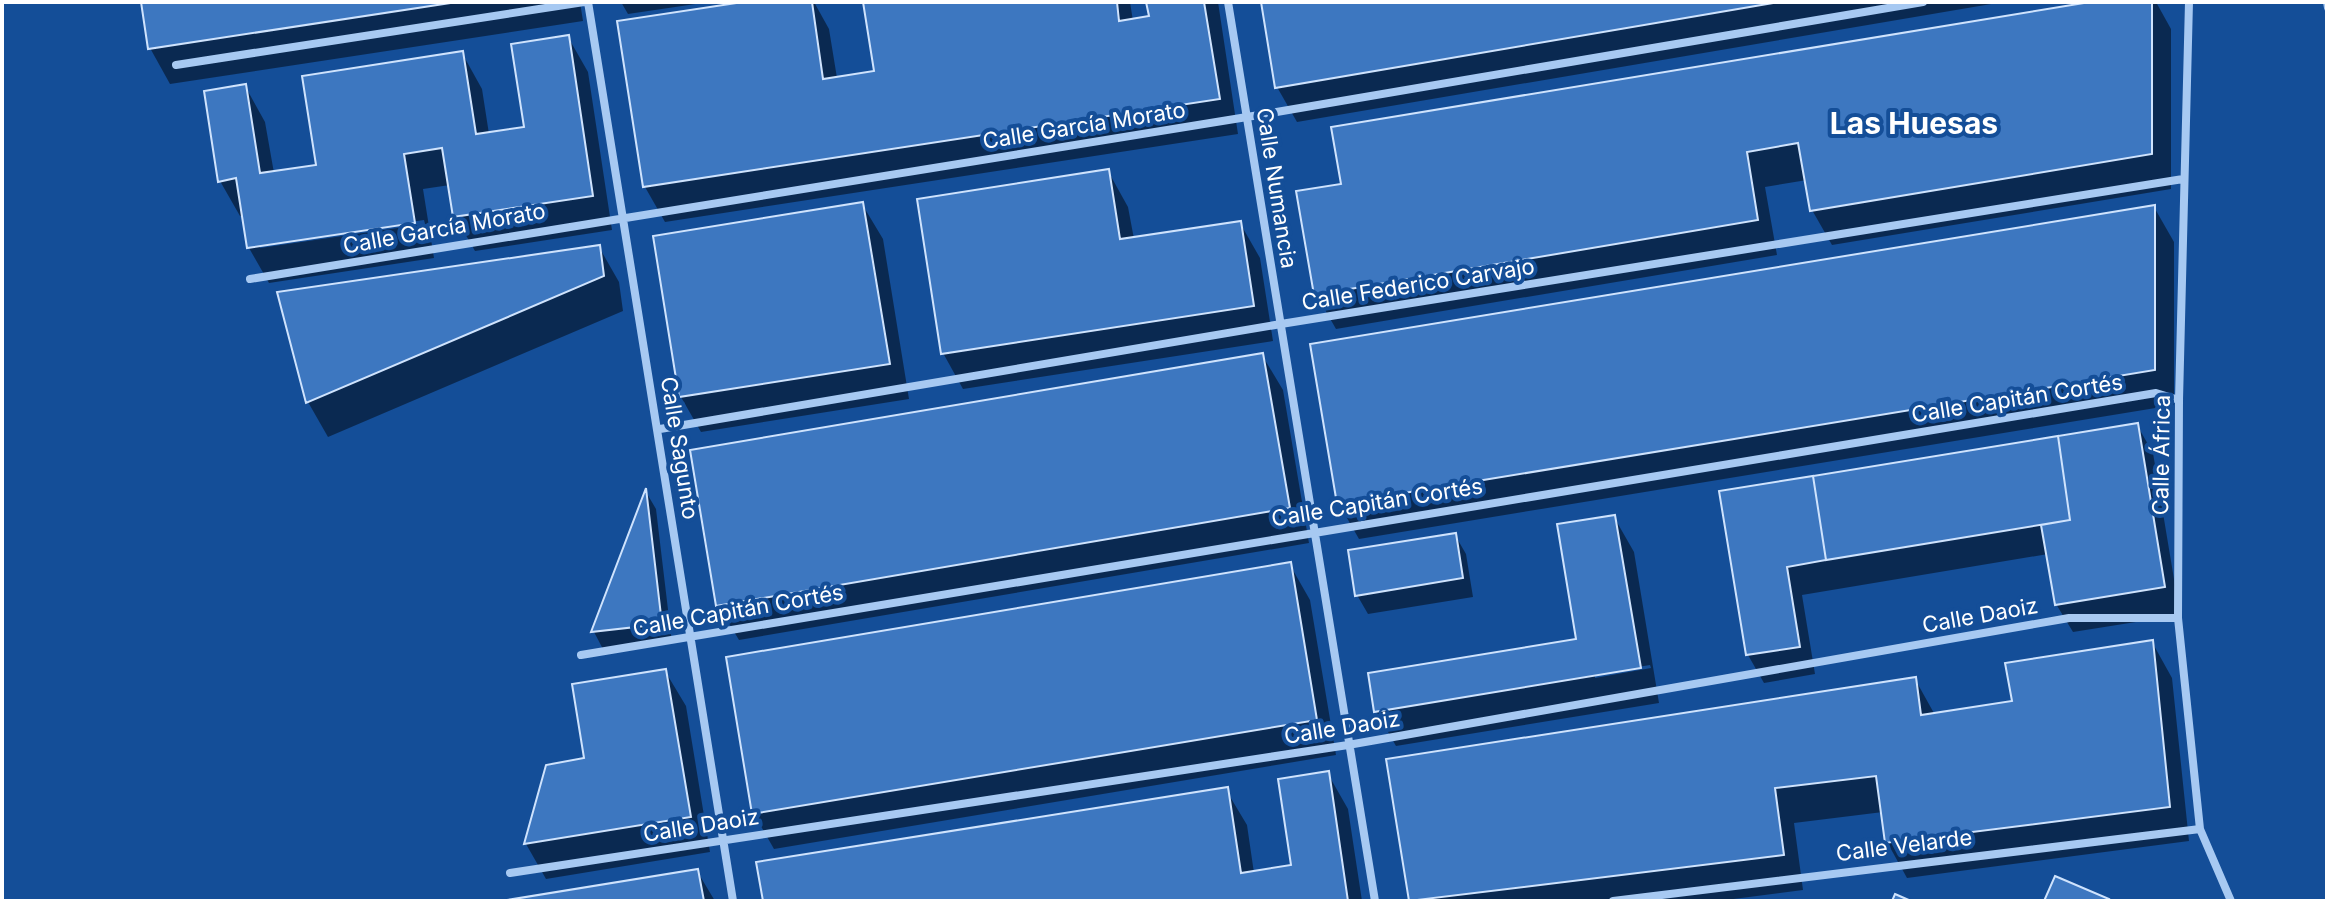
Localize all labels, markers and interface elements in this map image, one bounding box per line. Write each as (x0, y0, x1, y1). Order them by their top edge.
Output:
street label: Calle García Morato (981, 96, 1187, 154)
district label: Las Huesas (1830, 105, 1998, 141)
street label: Calle Numancia (1251, 106, 1303, 270)
street label: Calle García Morato (341, 197, 547, 259)
street label: Calle Federico Carvajo (1300, 253, 1536, 315)
street label: Calle Capitán Cortés (1910, 368, 2124, 428)
street label: Calle Sagunto (656, 375, 704, 521)
street label: Calle África (2147, 395, 2175, 515)
street label: Calle Capitán Cortés (1270, 472, 1484, 532)
street label: Calle Capitán Cortés (631, 579, 845, 641)
street label: Calle Daoiz (1920, 592, 2040, 638)
street label: Calle Daoiz (1282, 705, 1402, 749)
street label: Calle Daoiz (641, 803, 761, 847)
street label: Calle Velarde (1834, 824, 1974, 866)

